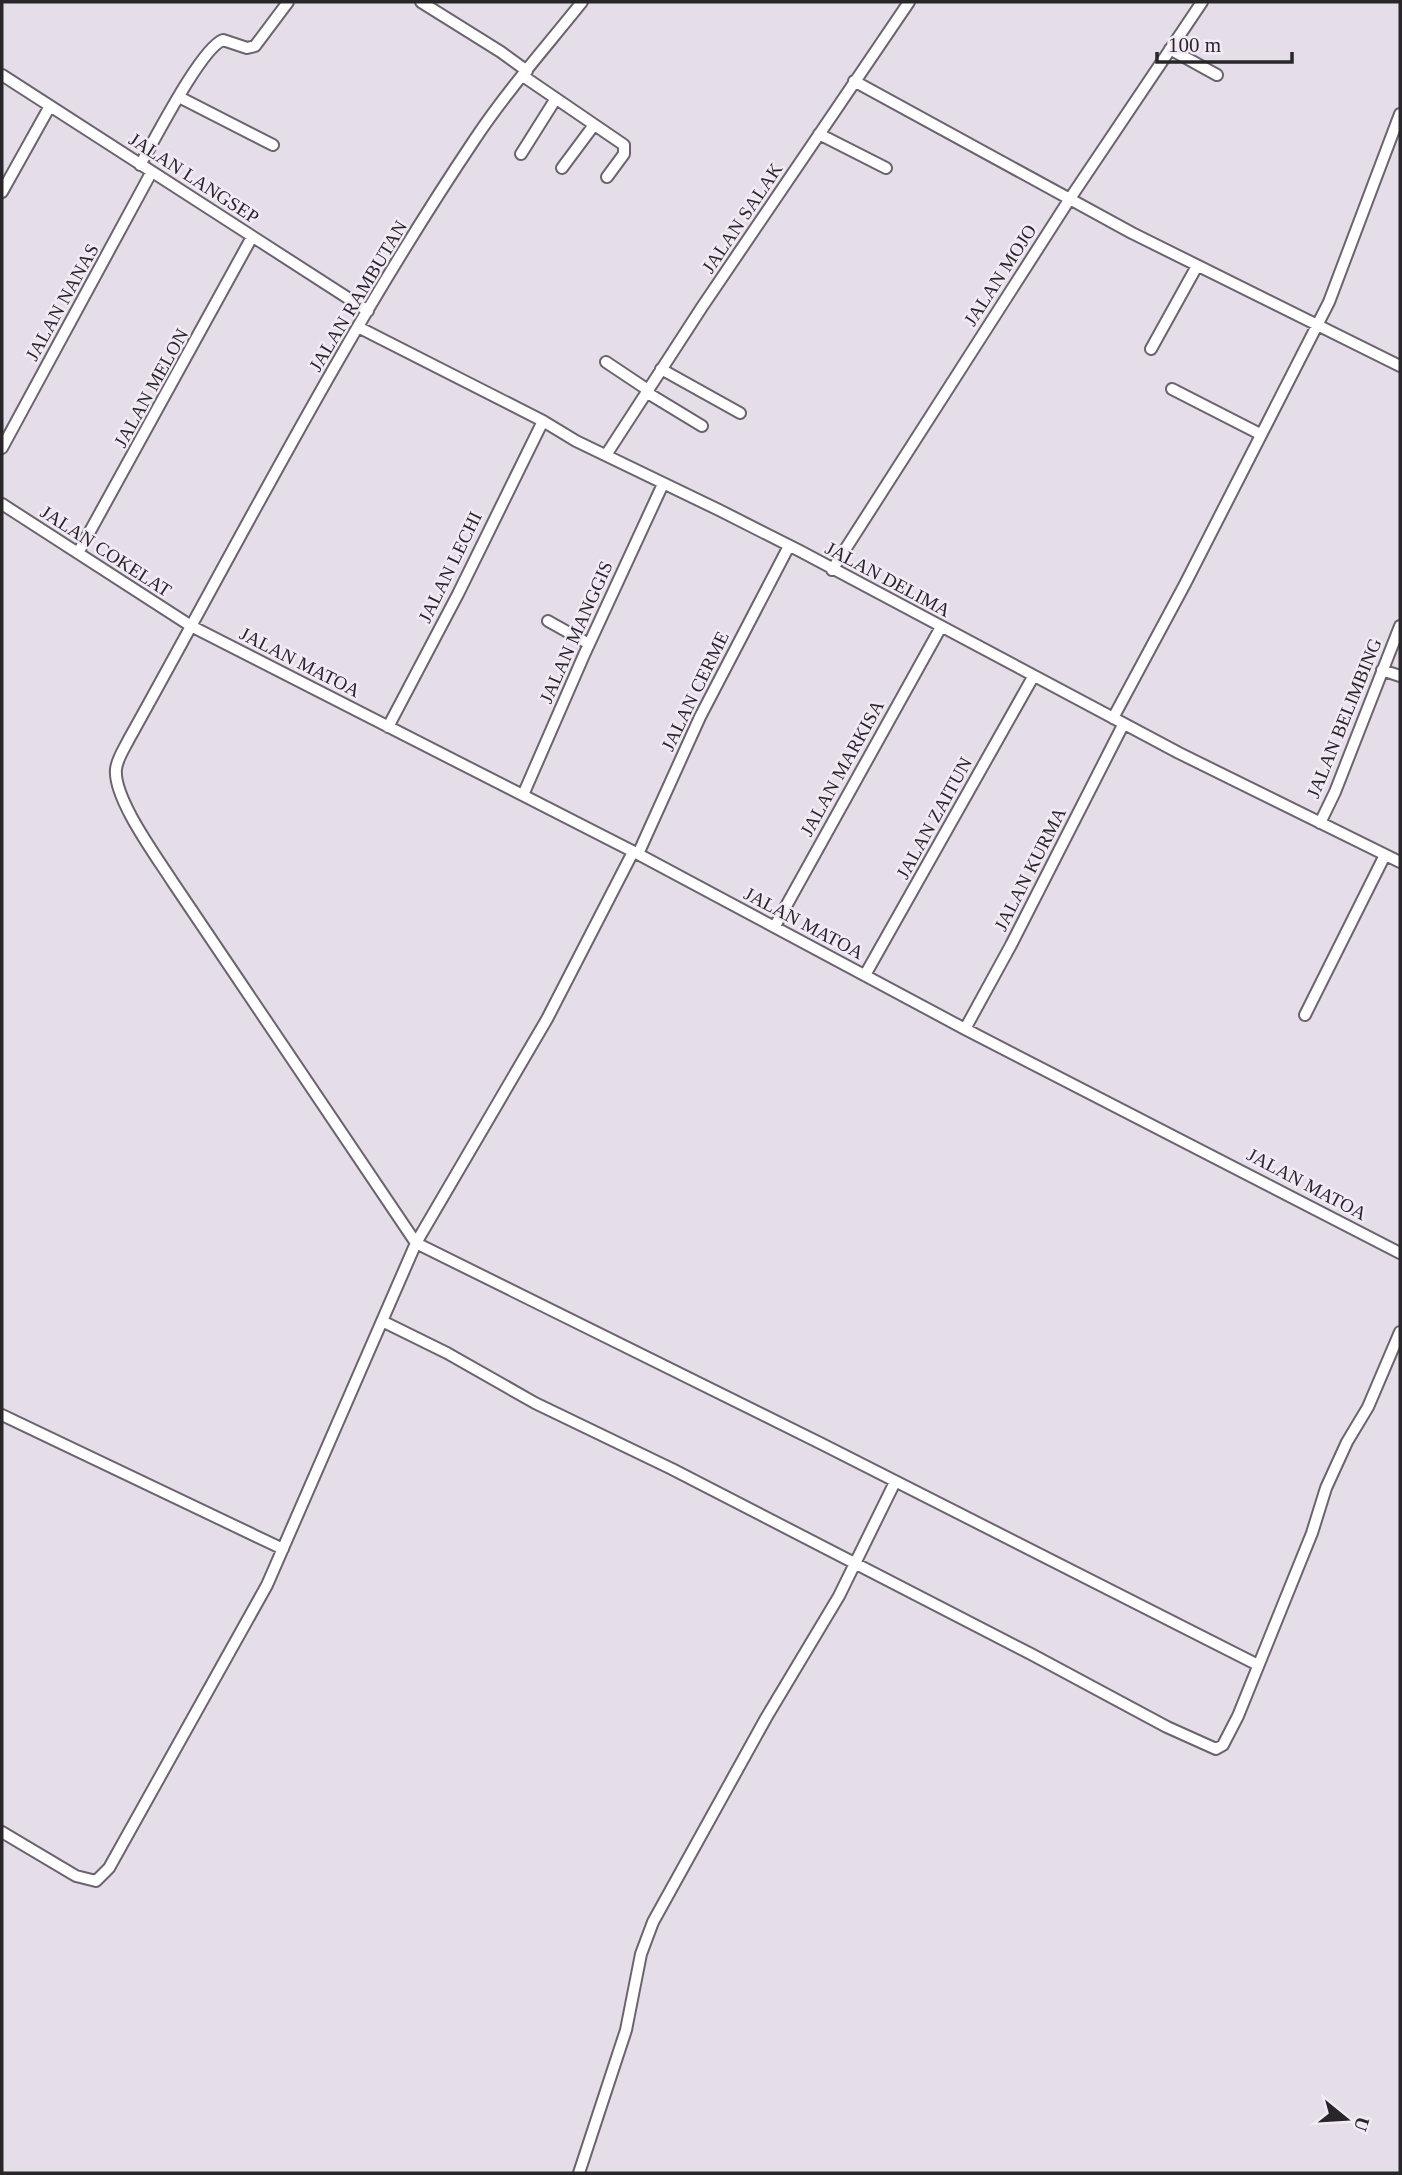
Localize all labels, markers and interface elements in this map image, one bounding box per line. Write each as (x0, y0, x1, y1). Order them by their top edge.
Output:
scale bar (1157, 21, 1292, 65)
text: 100 m (1168, 33, 1221, 57)
street label: JALAN LANGSEP (125, 128, 263, 228)
street label: JALAN SALAK (697, 159, 787, 277)
street label: JALAN RAMBUTAN (305, 217, 411, 375)
street label: JALAN MOJO (959, 220, 1041, 330)
street label: JALAN NANAS (21, 240, 103, 364)
street label: JALAN MELON (110, 325, 192, 451)
street label: JALAN COKELAT (37, 501, 176, 601)
street label: JALAN LECHI (414, 508, 486, 626)
street label: JALAN DELIMA (822, 537, 954, 621)
street label: JALAN MANGGIS (535, 558, 617, 706)
street label: JALAN MATOA (236, 623, 364, 701)
street label: JALAN CERME (657, 628, 733, 754)
street label: JALAN BELIMBING (1302, 635, 1386, 801)
street label: JALAN MARKISA (796, 696, 888, 840)
street label: JALAN ZAITUN (892, 753, 976, 882)
street label: JALAN KURMA (990, 804, 1070, 934)
street label: JALAN MATOA (741, 883, 868, 963)
street label: JALAN MATOA (1244, 1144, 1371, 1224)
north arrow (1311, 2084, 1381, 2154)
text: U (1350, 2114, 1374, 2134)

